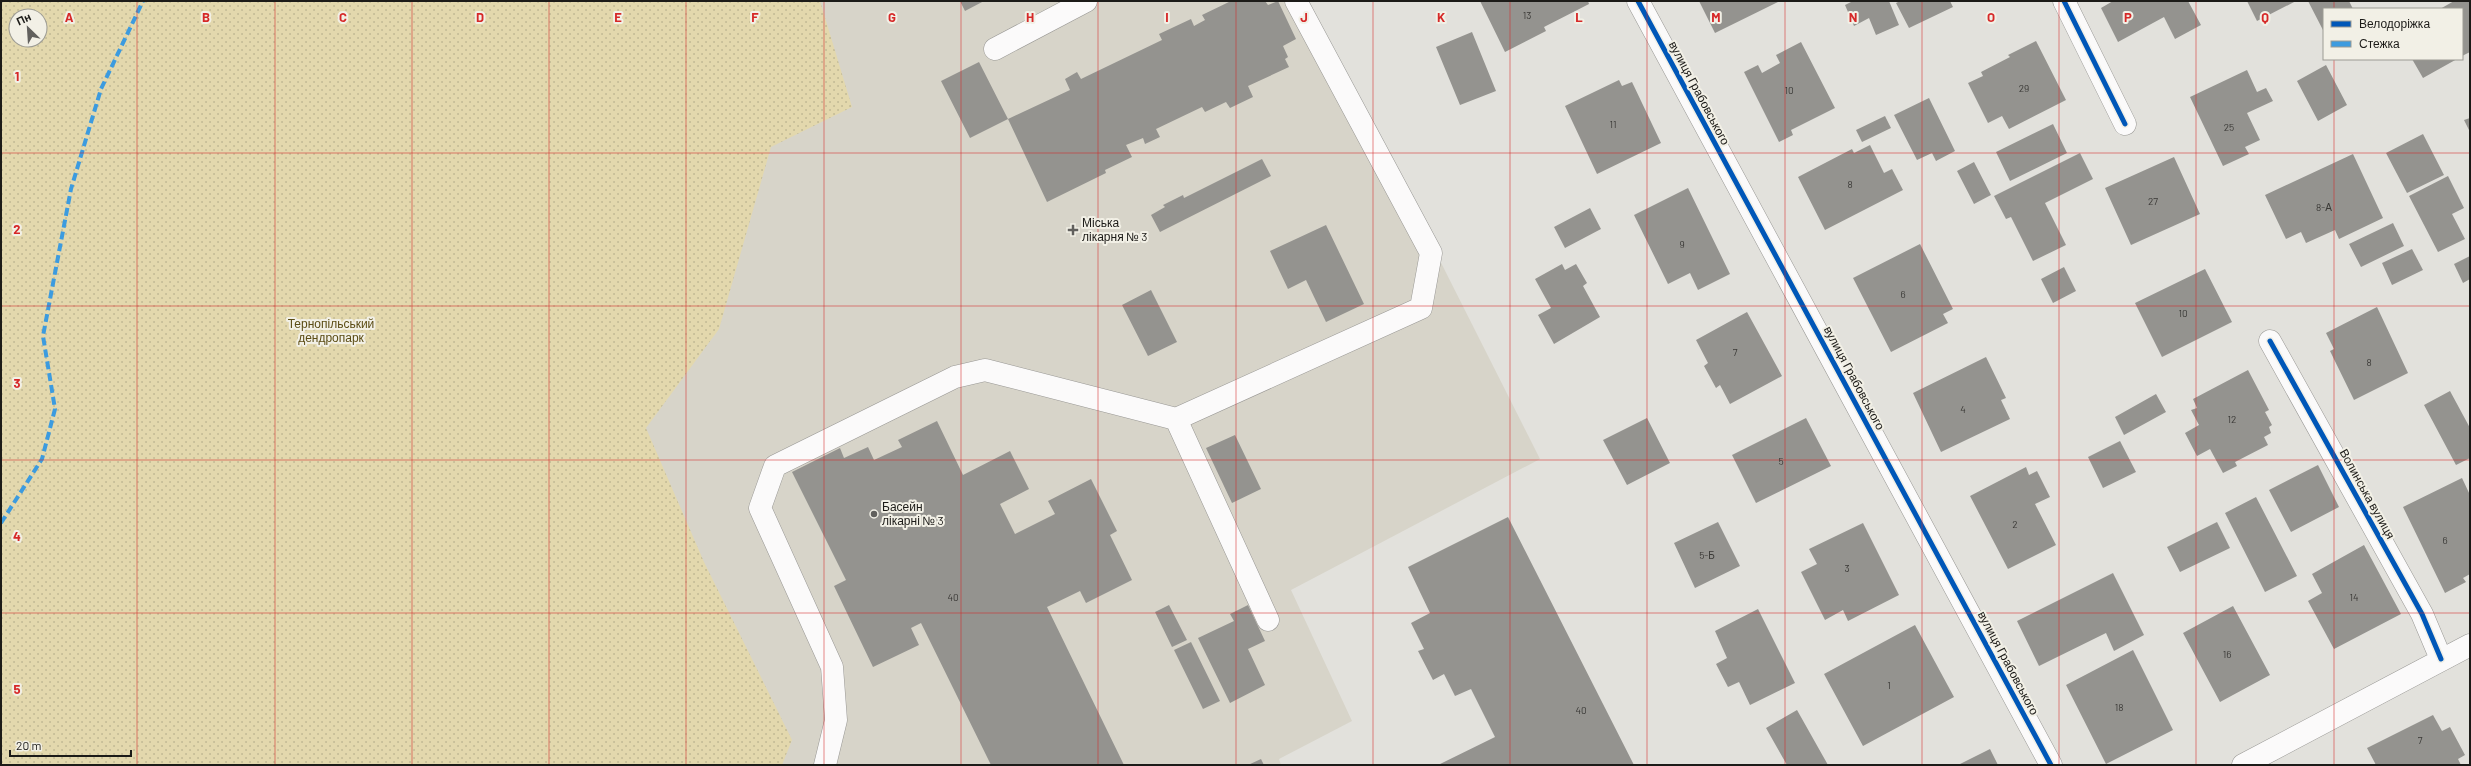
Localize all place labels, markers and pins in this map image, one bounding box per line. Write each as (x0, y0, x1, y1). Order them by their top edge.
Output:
place label: Міська лікарня № 3 (1082, 215, 1148, 244)
marker: Міська лікарня № 3 (1067, 224, 1079, 236)
place label: Басейн лікарні № 3 (882, 499, 944, 528)
marker: Басейн лікарні № 3 (869, 509, 879, 519)

